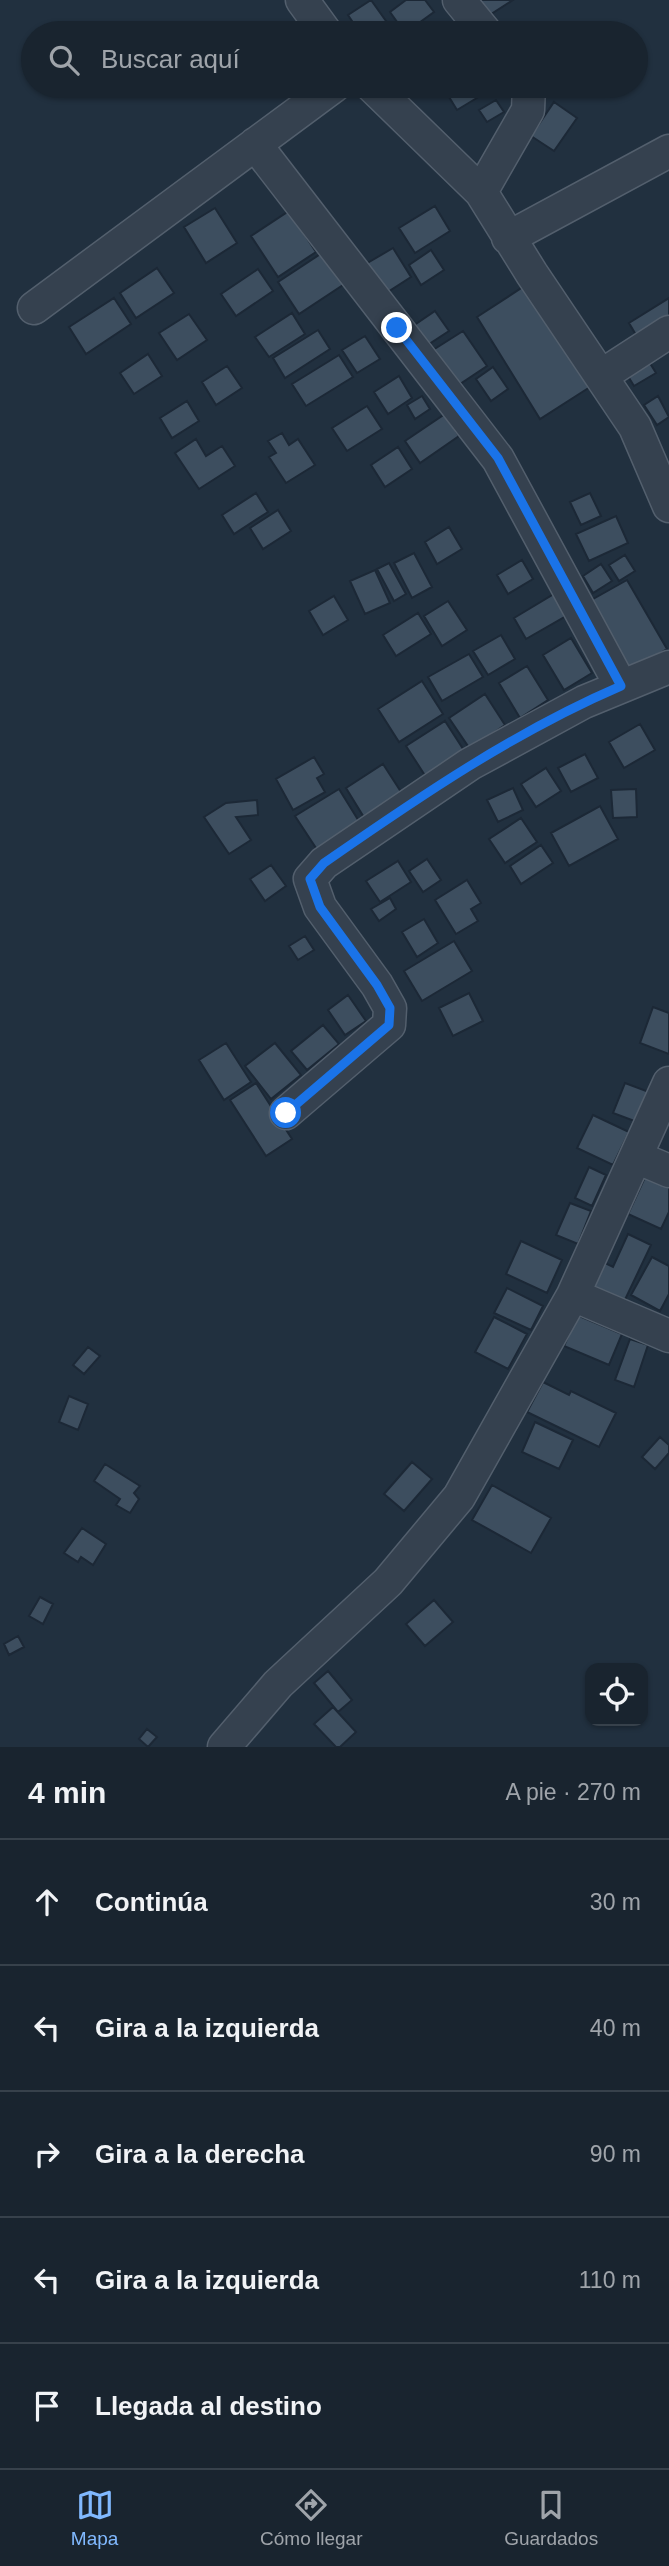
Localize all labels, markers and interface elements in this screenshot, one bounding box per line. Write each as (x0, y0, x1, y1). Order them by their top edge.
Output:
search box (21, 21, 648, 98)
icon: search (45, 41, 83, 79)
text: Buscar aquí (101, 44, 240, 74)
route end (381, 312, 412, 343)
route start (270, 1097, 301, 1128)
map controls (585, 1663, 648, 1726)
button: locate (585, 1663, 648, 1726)
text: 4 min (28, 1776, 106, 1809)
text: A pie · 270 m (505, 1779, 641, 1805)
icon: ahead (28, 1883, 66, 1921)
text: Continúa (95, 1887, 208, 1917)
text: 30 m (590, 1889, 641, 1915)
icon: left (28, 2009, 66, 2047)
text: Gira a la izquierda (95, 2013, 319, 2043)
text: 40 m (590, 2015, 641, 2041)
icon: right (28, 2135, 66, 2173)
text: Gira a la derecha (95, 2139, 305, 2169)
text: 90 m (590, 2141, 641, 2167)
icon: left (28, 2261, 66, 2299)
text: Gira a la izquierda (95, 2265, 319, 2295)
text: 110 m (579, 2267, 641, 2293)
icon: arrive (28, 2387, 66, 2425)
text: Llegada al destino (95, 2391, 322, 2421)
tab: Mapa (71, 2486, 118, 2550)
tab: Cómo llegar (260, 2486, 362, 2550)
tab: Guardados (504, 2486, 598, 2550)

